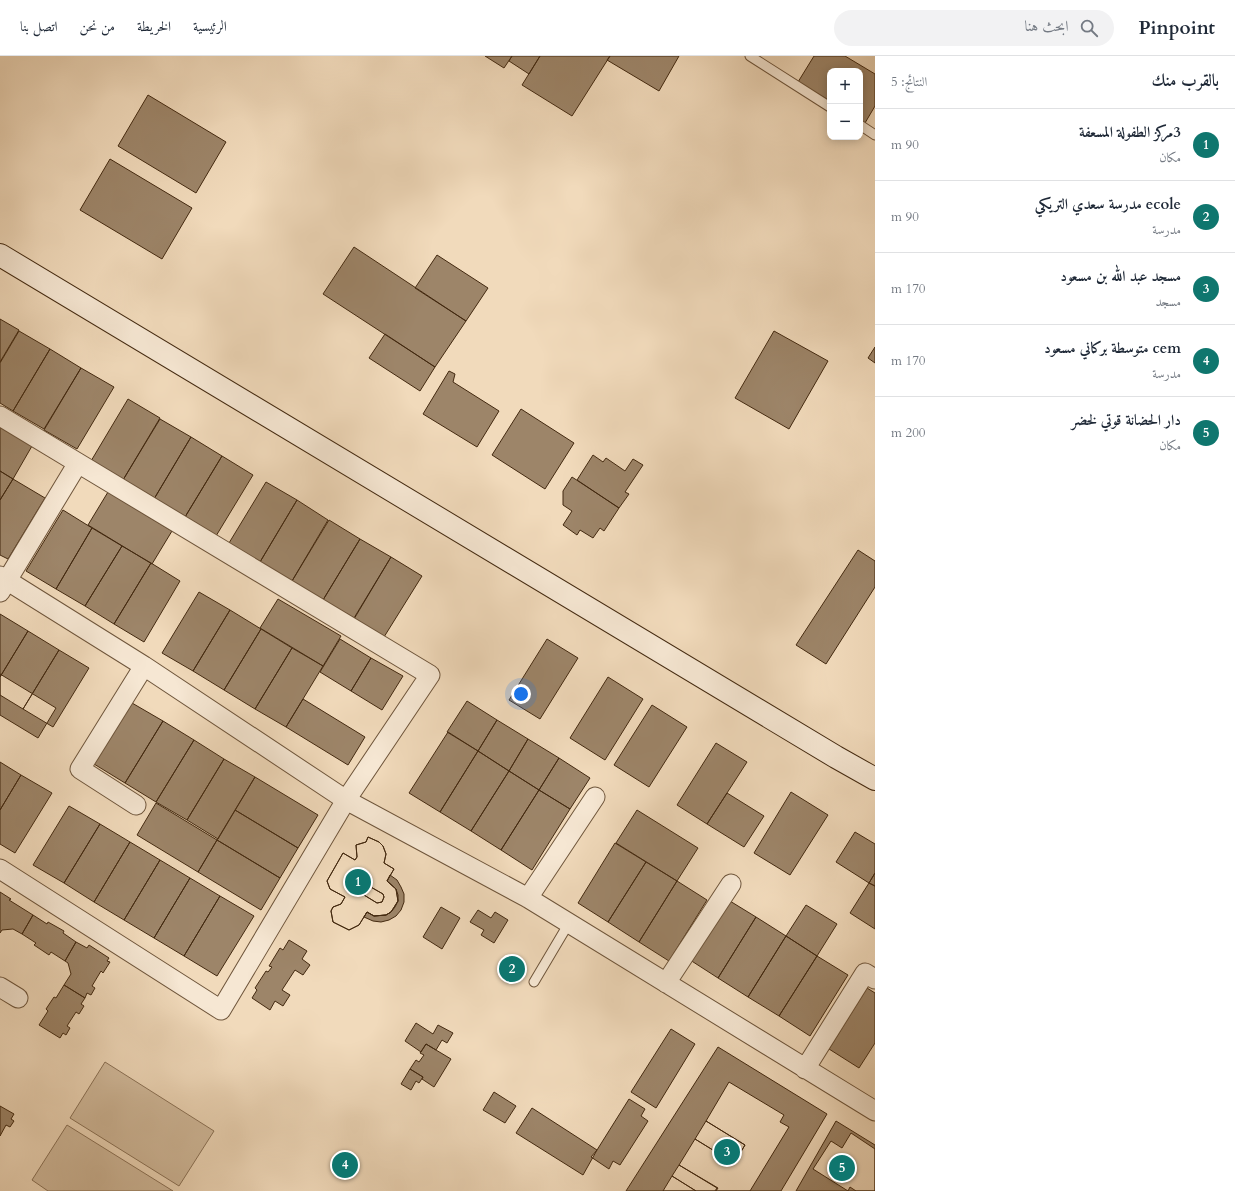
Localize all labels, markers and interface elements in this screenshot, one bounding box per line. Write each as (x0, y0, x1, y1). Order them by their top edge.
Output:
search box (834, 10, 1114, 46)
text: Pinpoint (1138, 15, 1215, 41)
text: ابحث هنا (1024, 16, 1068, 36)
text: اتصل بنا (20, 17, 58, 36)
text: من نحن (80, 17, 115, 36)
text: الخريطة (137, 17, 171, 36)
text: الرئيسية (193, 17, 227, 36)
icon: search (1078, 17, 1100, 39)
map controls (827, 68, 863, 140)
button: + (827, 68, 863, 104)
text: بالقرب منك (1152, 69, 1219, 92)
text: النتائج: 5 (891, 73, 927, 91)
button: − (827, 104, 863, 140)
text: 3مركز الطفولة المسعفة (1079, 122, 1181, 142)
text: 90 m (891, 136, 919, 154)
text: 1 (1203, 136, 1209, 154)
text: مكان (1159, 149, 1181, 167)
text: ecole مدرسة سعدي التريكي (1035, 194, 1181, 214)
text: 90 m (891, 208, 919, 226)
text: 2 (1203, 208, 1209, 226)
text: مدرسة (1152, 221, 1181, 239)
text: مسجد عبد الله بن مسعود (1060, 266, 1181, 286)
text: 170 m (891, 280, 925, 298)
text: 3 (1203, 280, 1209, 298)
text: مسجد (1155, 293, 1181, 311)
text: cem متوسطة بركاني مسعود (1044, 338, 1181, 358)
text: 170 m (891, 352, 925, 370)
text: 4 (1203, 352, 1209, 370)
text: مدرسة (1152, 365, 1181, 383)
text: دار الحضانة قوتي لخضر (1071, 410, 1181, 430)
text: 200 m (891, 424, 925, 442)
text: 5 (1203, 424, 1209, 442)
text: مكان (1159, 437, 1181, 455)
your location (511, 684, 531, 704)
pin: 1 (345, 867, 371, 897)
pin: 2 (499, 954, 525, 984)
pin: 3 (714, 1137, 740, 1167)
pin: 4 (332, 1150, 358, 1180)
pin: 5 (829, 1153, 855, 1183)

